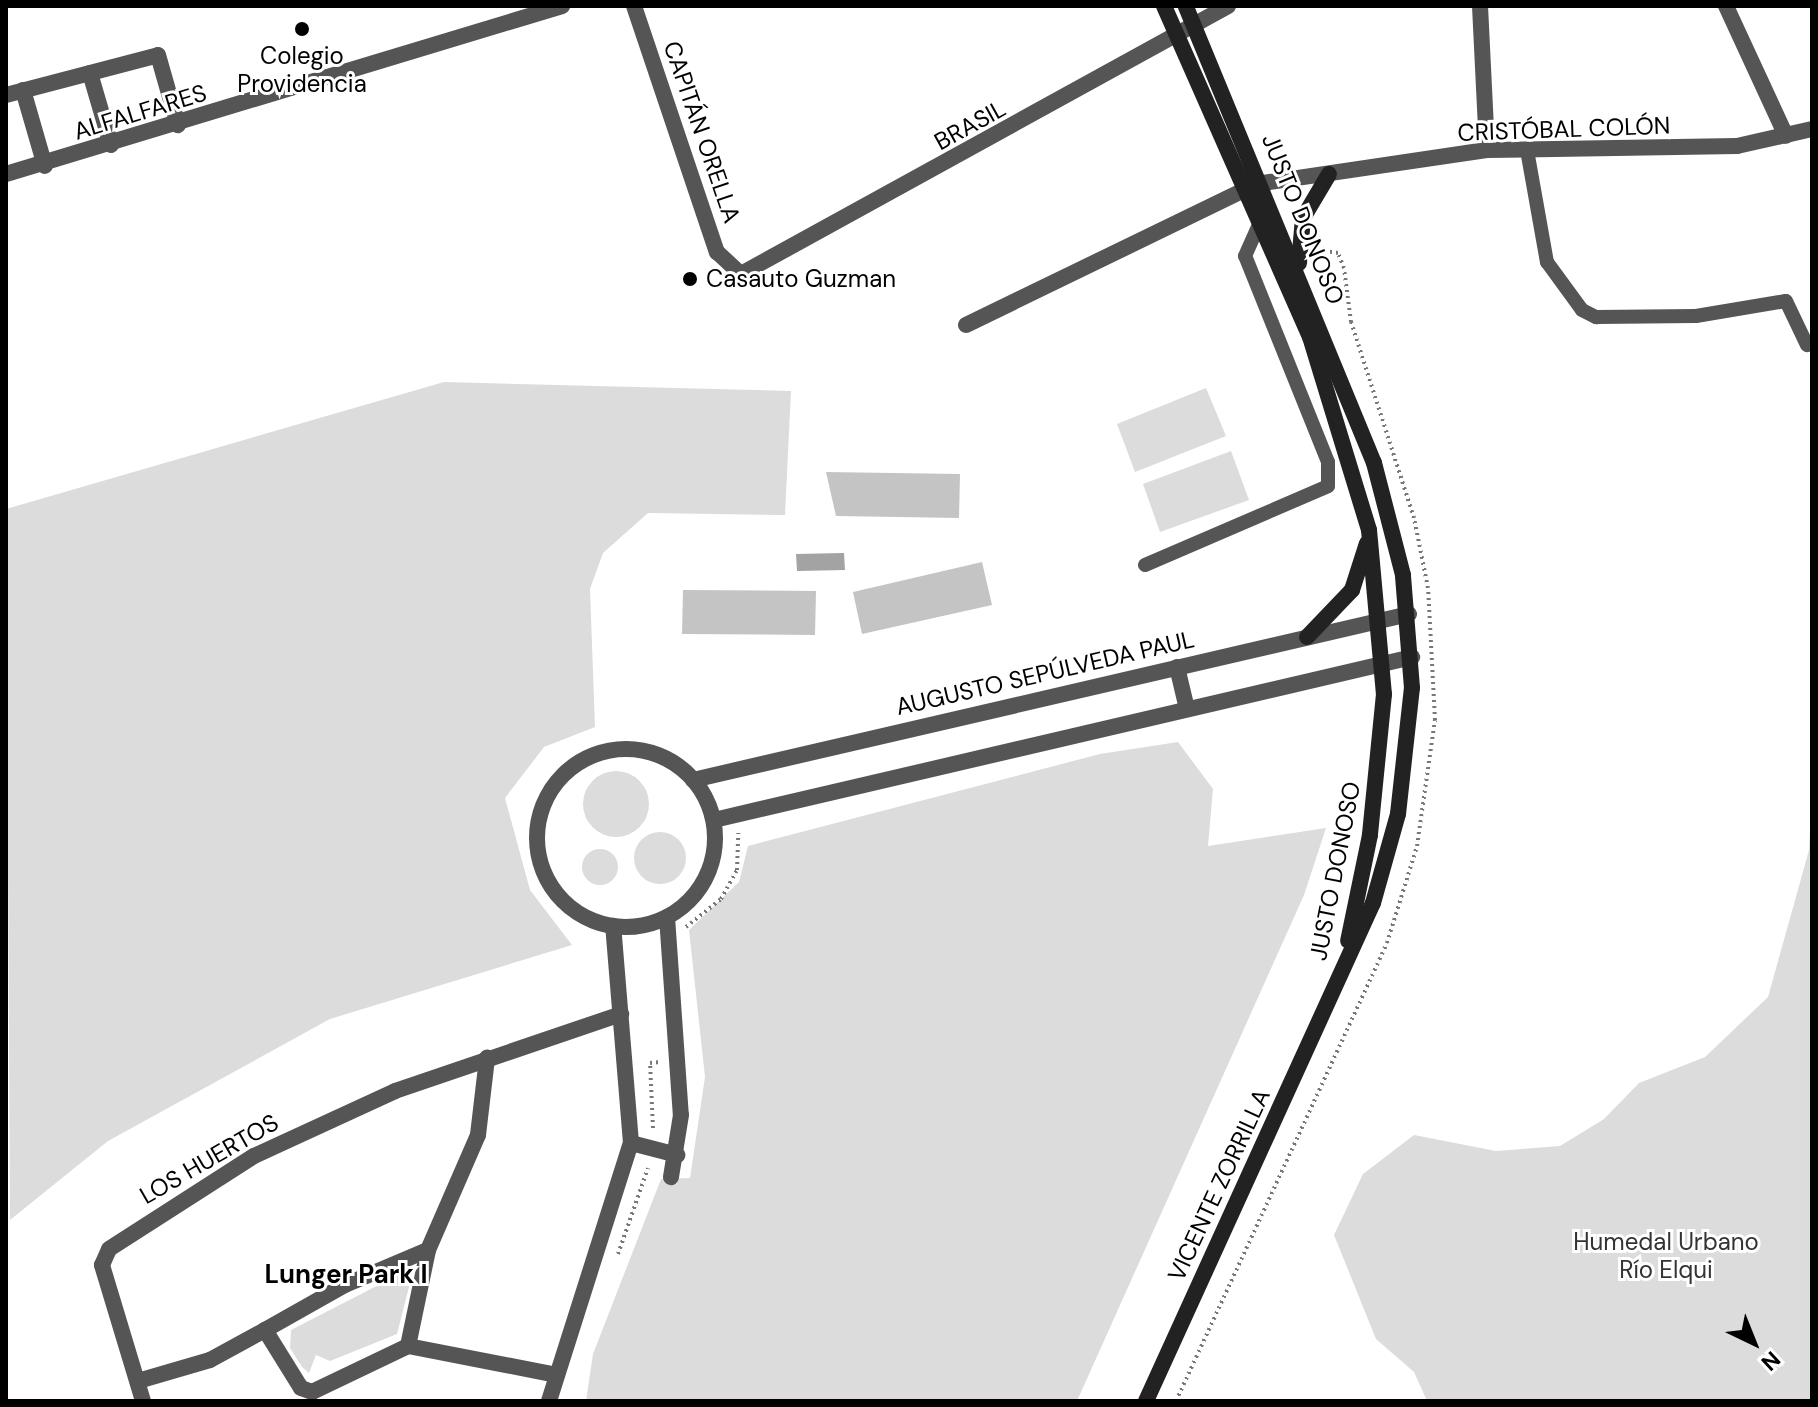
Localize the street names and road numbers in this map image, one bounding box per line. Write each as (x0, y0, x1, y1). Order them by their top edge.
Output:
street label: CAPITÁN ORELLA (657, 37, 747, 227)
street label: ALFALFARES (70, 78, 210, 146)
street label: BRASIL (929, 94, 1011, 156)
street label: CRISTÓBAL COLÓN (1457, 111, 1671, 147)
street label: JUSTO DONOSO (1256, 129, 1350, 309)
street label: AUGUSTO SEPÚLVEDA PAUL (893, 625, 1197, 721)
street label: JUSTO DONOSO (1304, 779, 1366, 963)
street label: VICENTE ZORRILLA (1162, 1084, 1276, 1286)
street label: LOS HUERTOS (135, 1108, 283, 1210)

